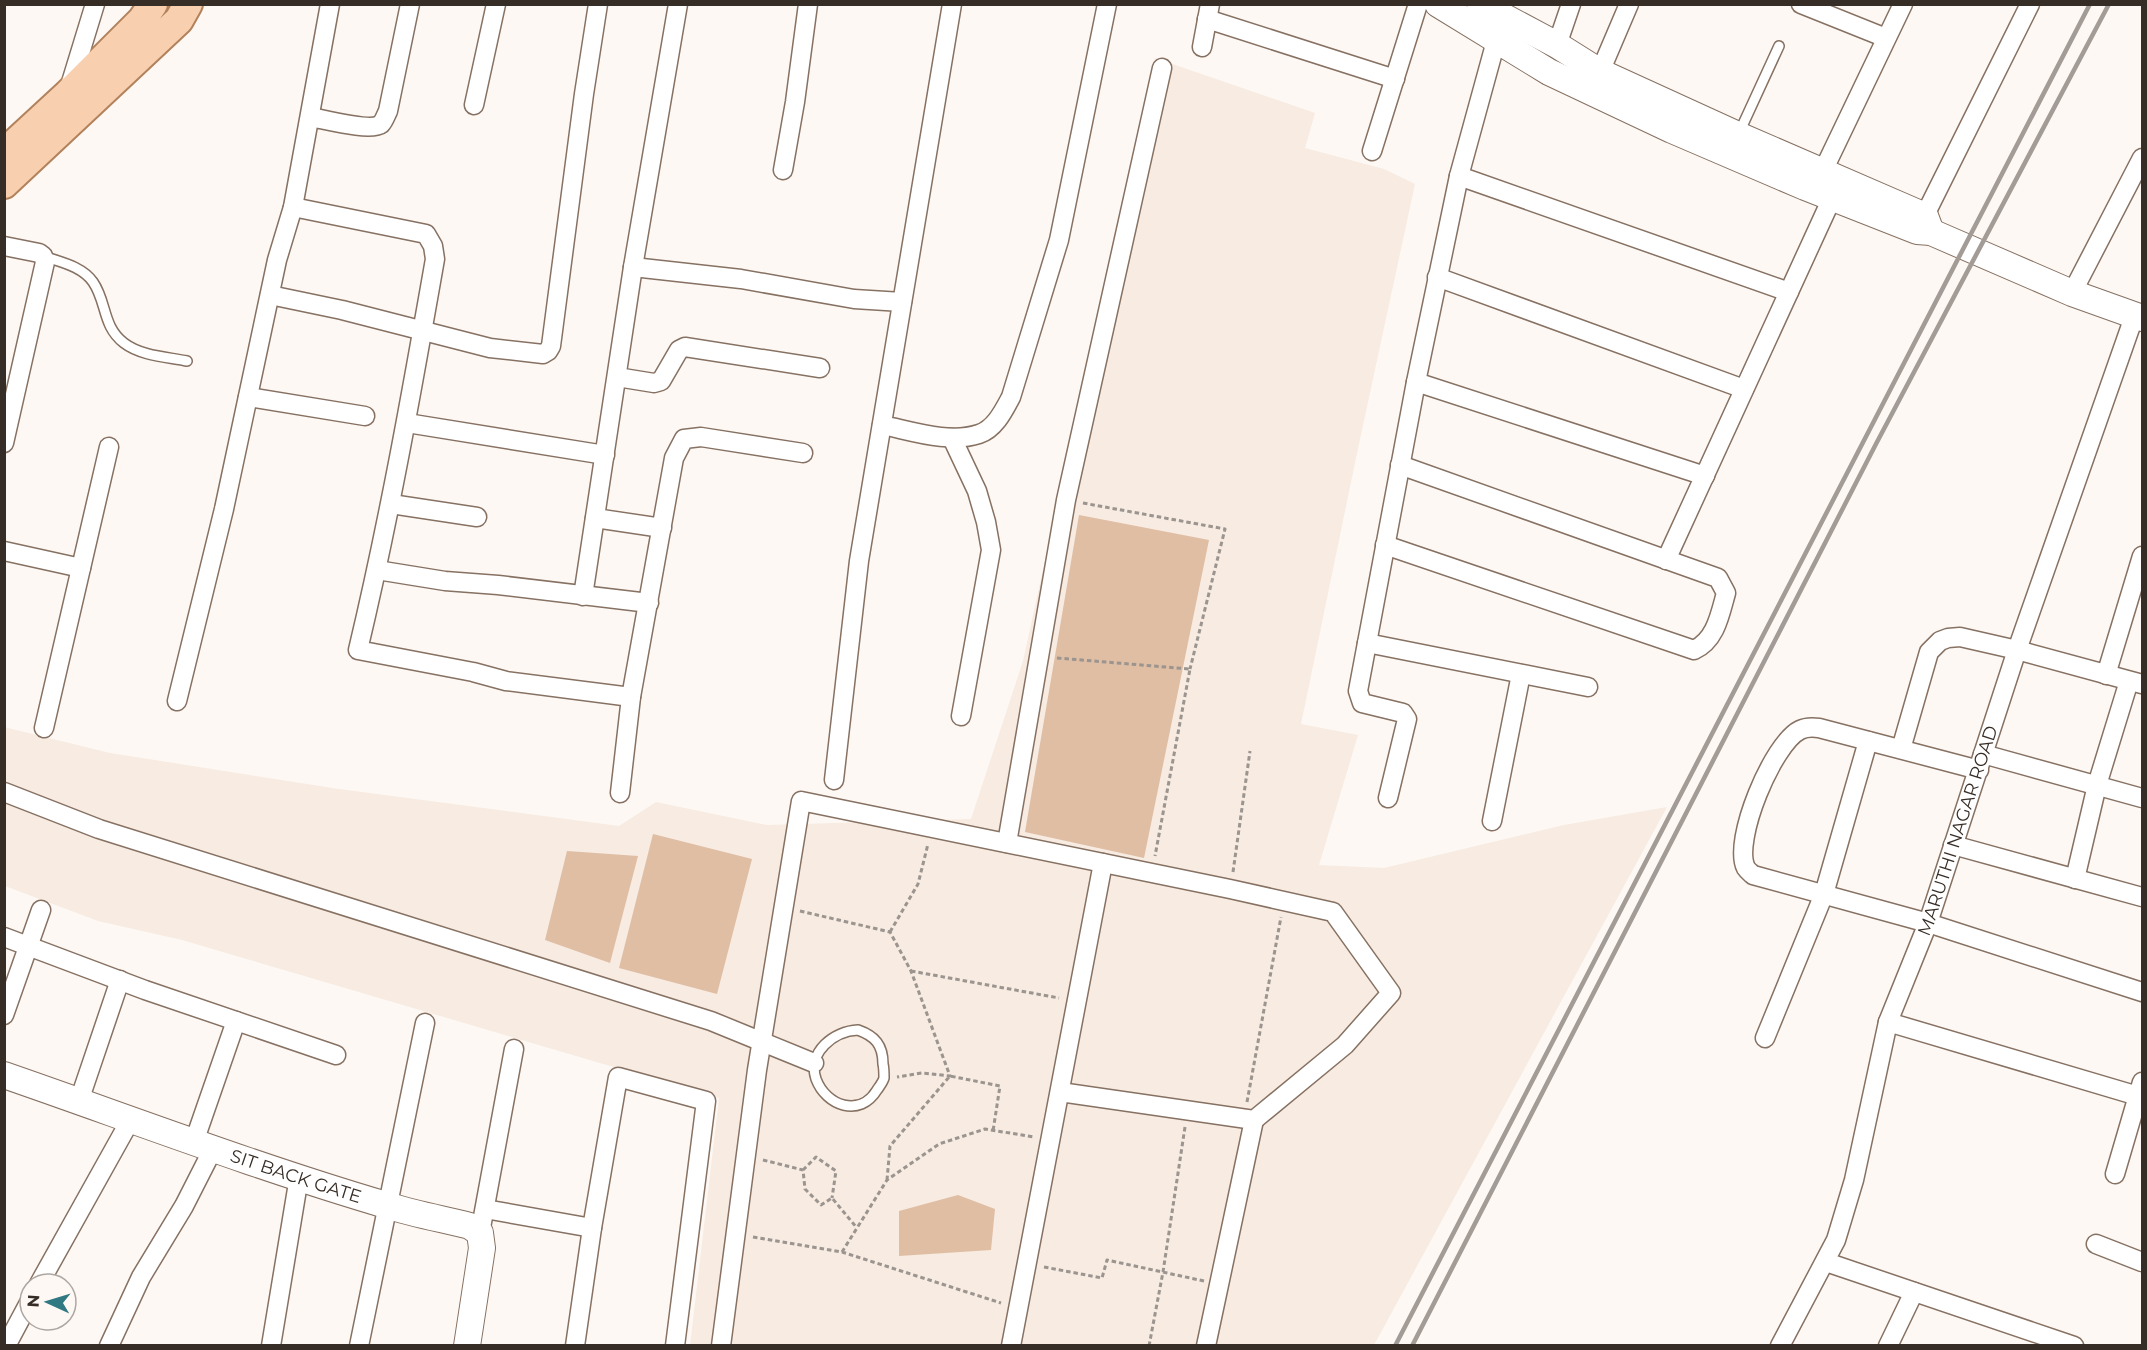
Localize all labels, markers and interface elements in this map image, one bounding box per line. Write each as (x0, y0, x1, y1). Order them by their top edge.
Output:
street label: MARUTHI NAGAR ROAD (1913, 723, 2003, 939)
street label: SIT BACK GATE (227, 1145, 364, 1208)
north arrow (18, 1272, 78, 1332)
text: N (24, 1294, 43, 1308)

